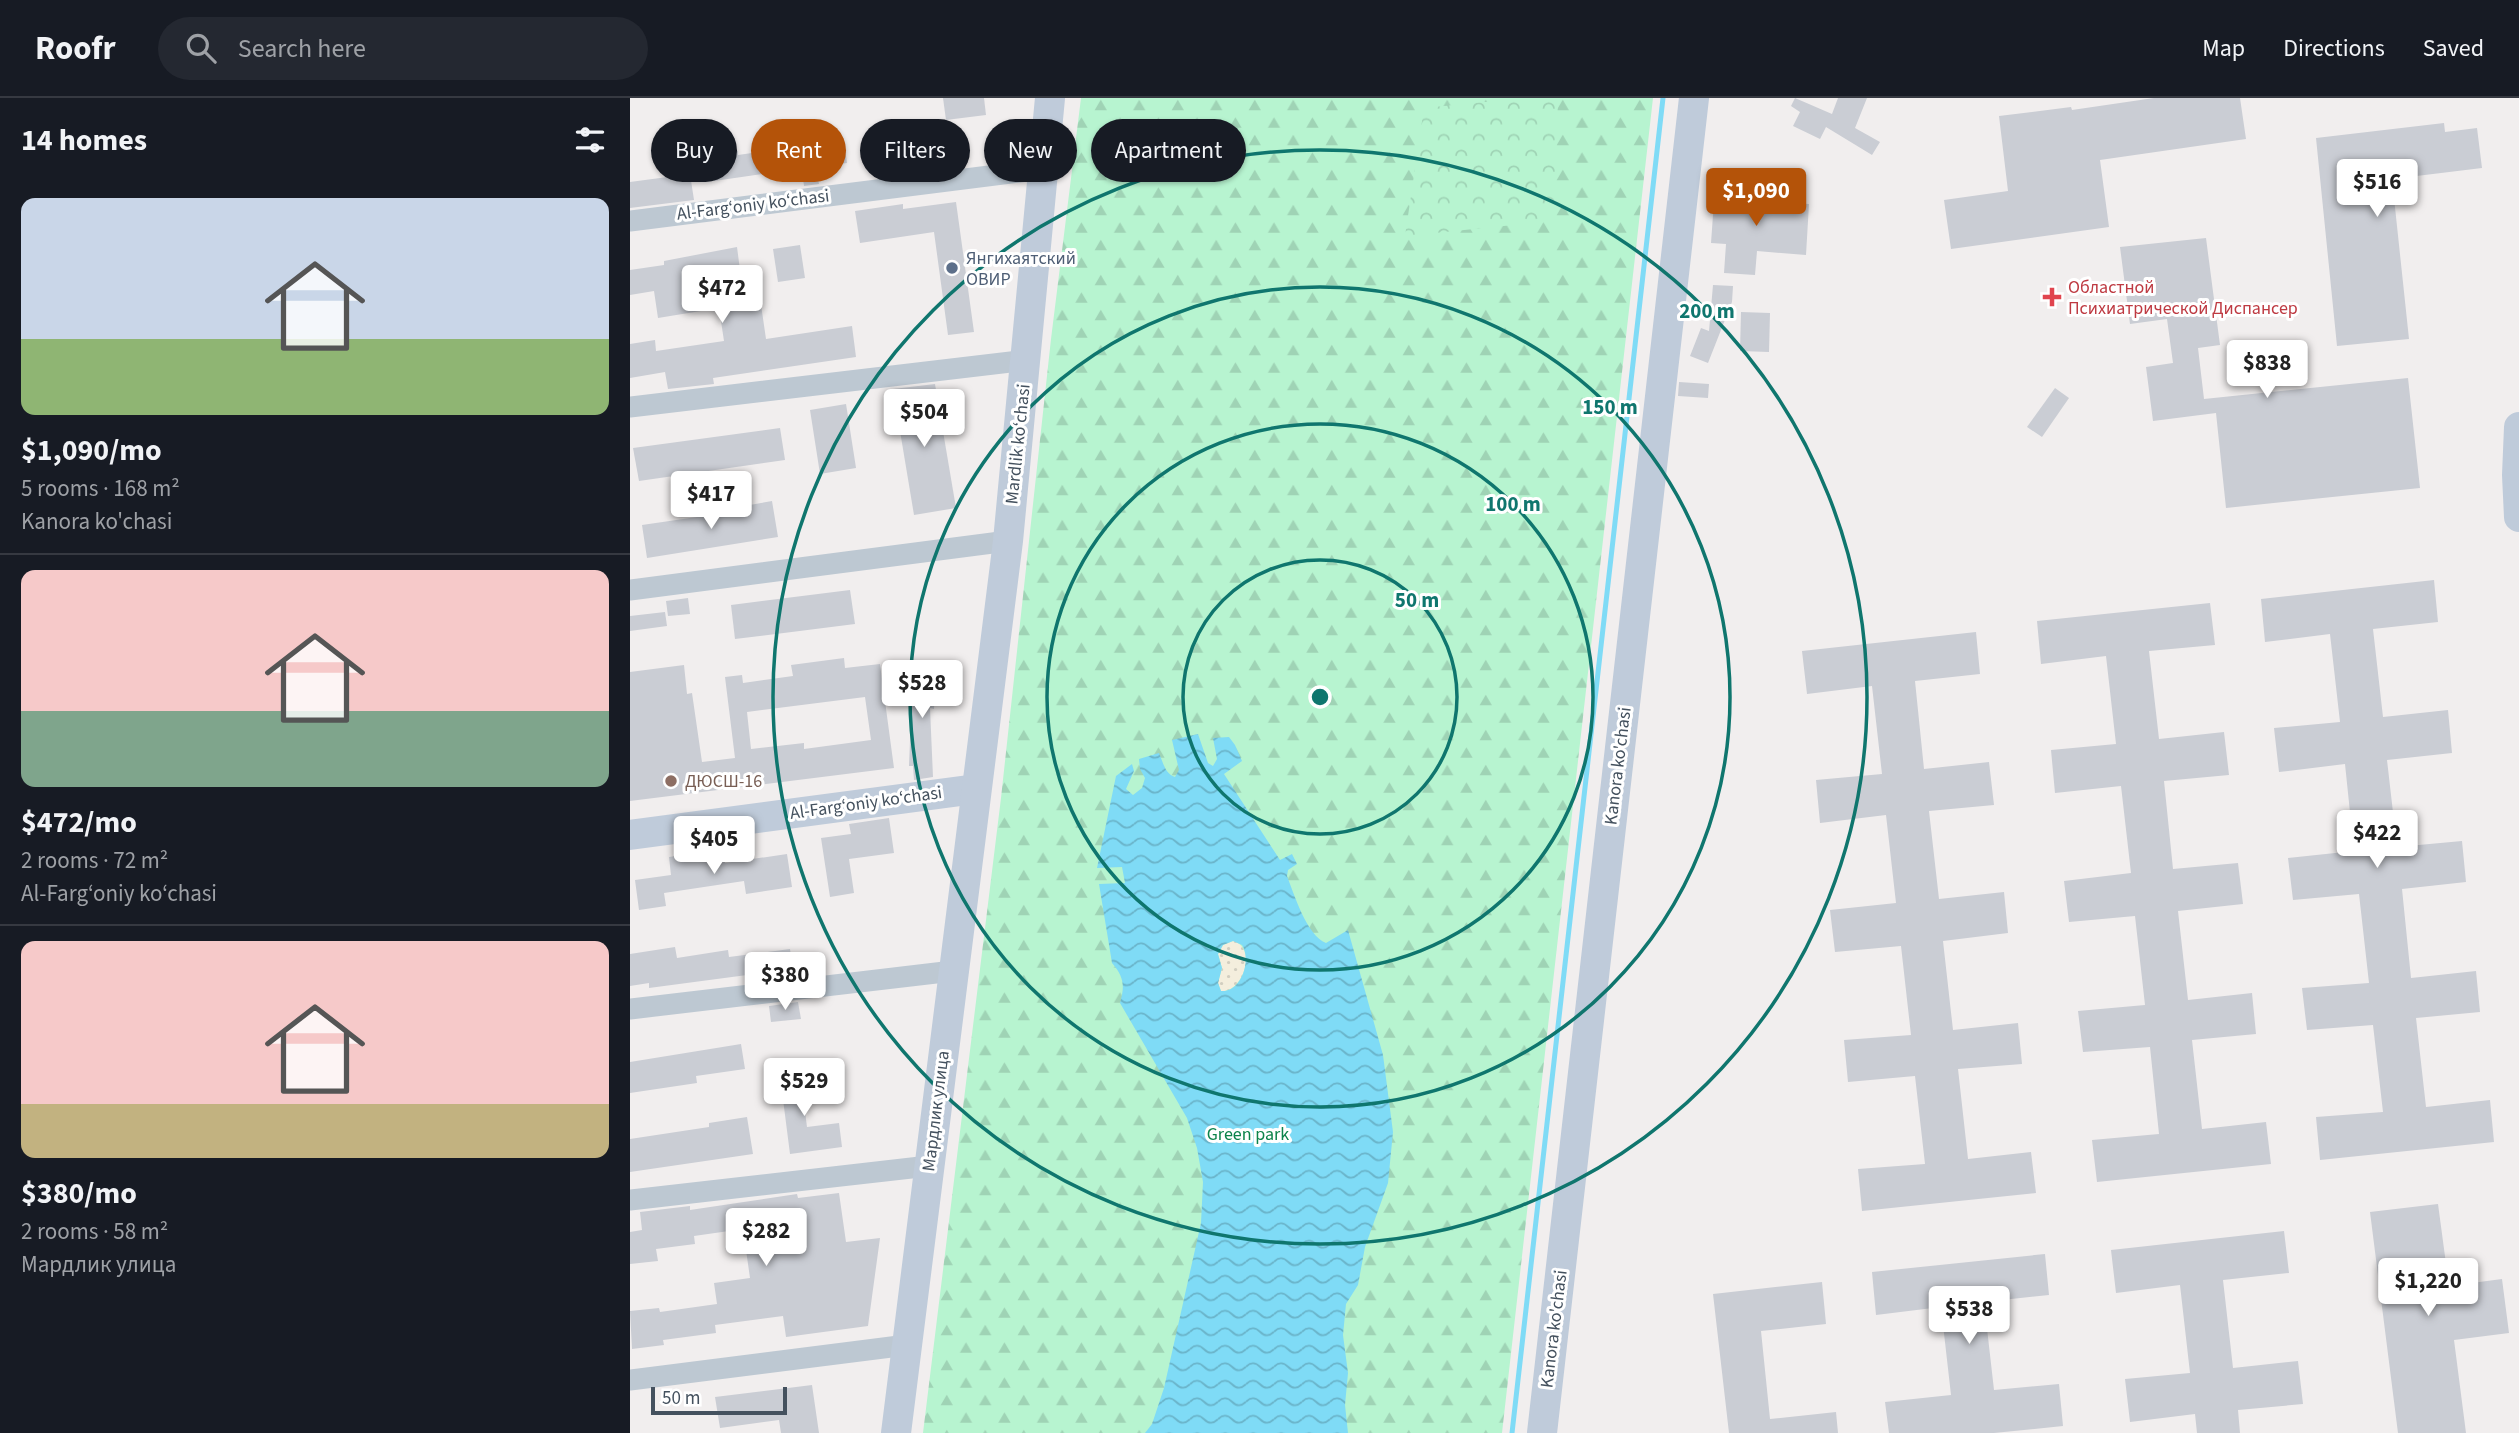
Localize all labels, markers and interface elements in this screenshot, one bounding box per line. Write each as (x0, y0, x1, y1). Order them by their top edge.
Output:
search box (158, 17, 648, 80)
text: Roofr (35, 25, 116, 72)
icon: search (182, 29, 220, 67)
text: Search here (238, 30, 366, 67)
text: Map (2202, 31, 2245, 66)
text: Directions (2283, 31, 2385, 66)
text: Saved (2423, 31, 2484, 66)
text: 14 homes (21, 119, 147, 162)
chip: Buy (651, 119, 737, 182)
chip: Rent (751, 119, 846, 182)
chip: Filters (860, 119, 970, 182)
chip: New (984, 119, 1077, 182)
chip: Apartment (1091, 119, 1246, 182)
icon: filters (571, 121, 609, 159)
pin: $516 (2336, 159, 2418, 219)
text: $516 (2353, 165, 2401, 198)
pin: $1,090 (1699, 169, 1813, 228)
text: $1,090 (1722, 174, 1790, 207)
street label: Al-Farg‘oniy ko‘chasi (675, 183, 831, 227)
icon: home (252, 243, 378, 369)
place label: Янгихаятский ОВИР (966, 246, 1076, 292)
marker: Янгихаятский ОВИР (944, 260, 960, 276)
pin: $472 (681, 266, 763, 325)
text: $472 (698, 271, 746, 304)
place label: Областной Психиатрической Диспансер (2068, 275, 2298, 321)
marker: Областной Психиатрической Диспансер (2042, 287, 2062, 307)
text: 200 m (1679, 296, 1735, 326)
pin: $838 (2226, 341, 2308, 400)
text: $838 (2243, 346, 2291, 379)
street label: Mardlik ko‘chasi (999, 383, 1037, 505)
pin: $504 (883, 390, 965, 449)
text: 150 m (1582, 392, 1638, 422)
text: $504 (900, 395, 948, 428)
text: $1,090/mo (21, 429, 162, 472)
text: 5 rooms · 168 m² (21, 472, 180, 505)
pin: $417 (670, 472, 752, 531)
text: $417 (687, 477, 735, 510)
text: 100 m (1485, 489, 1541, 519)
text: Kanora ko'chasi (21, 505, 172, 538)
text: 50 m (1395, 585, 1439, 615)
icon: home (252, 615, 378, 741)
pin: $528 (881, 660, 963, 720)
text: $528 (898, 666, 946, 699)
centre of rings (1308, 685, 1332, 709)
street label: Kanora ko'chasi (1598, 706, 1638, 826)
place label: ДЮСШ-16 (685, 769, 762, 794)
marker: ДЮСШ-16 (663, 773, 679, 789)
street label: Al-Farg‘oniy ko‘chasi (788, 780, 944, 826)
text: $472/mo (21, 801, 137, 844)
pin: $422 (2336, 810, 2418, 870)
pin: $405 (673, 816, 755, 876)
text: $422 (2353, 816, 2401, 849)
text: $405 (690, 822, 738, 855)
text: 2 rooms · 72 m² (21, 844, 168, 877)
text: Al-Farg‘oniy ko‘chasi (21, 877, 217, 910)
pin: $380 (744, 953, 826, 1012)
text: $380 (761, 958, 809, 991)
icon: home (252, 986, 378, 1112)
street label: Мардлик улица (916, 1049, 956, 1173)
pin: $529 (763, 1058, 845, 1118)
text: $529 (780, 1064, 828, 1097)
park label: Green park (1207, 1122, 1289, 1147)
text: $380/mo (21, 1172, 137, 1215)
pin: $282 (725, 1208, 807, 1268)
text: $282 (742, 1214, 790, 1247)
text: 2 rooms · 58 m² (21, 1215, 168, 1248)
text: Мардлик улица (21, 1248, 176, 1281)
pin: $1,220 (2371, 1258, 2485, 1318)
text: $1,220 (2394, 1264, 2462, 1297)
street label: Kanora ko'chasi (1534, 1269, 1574, 1389)
pin: $538 (1928, 1286, 2010, 1346)
text: $538 (1945, 1292, 1993, 1325)
scale bar (651, 1384, 788, 1416)
text: 50 m (662, 1385, 700, 1412)

